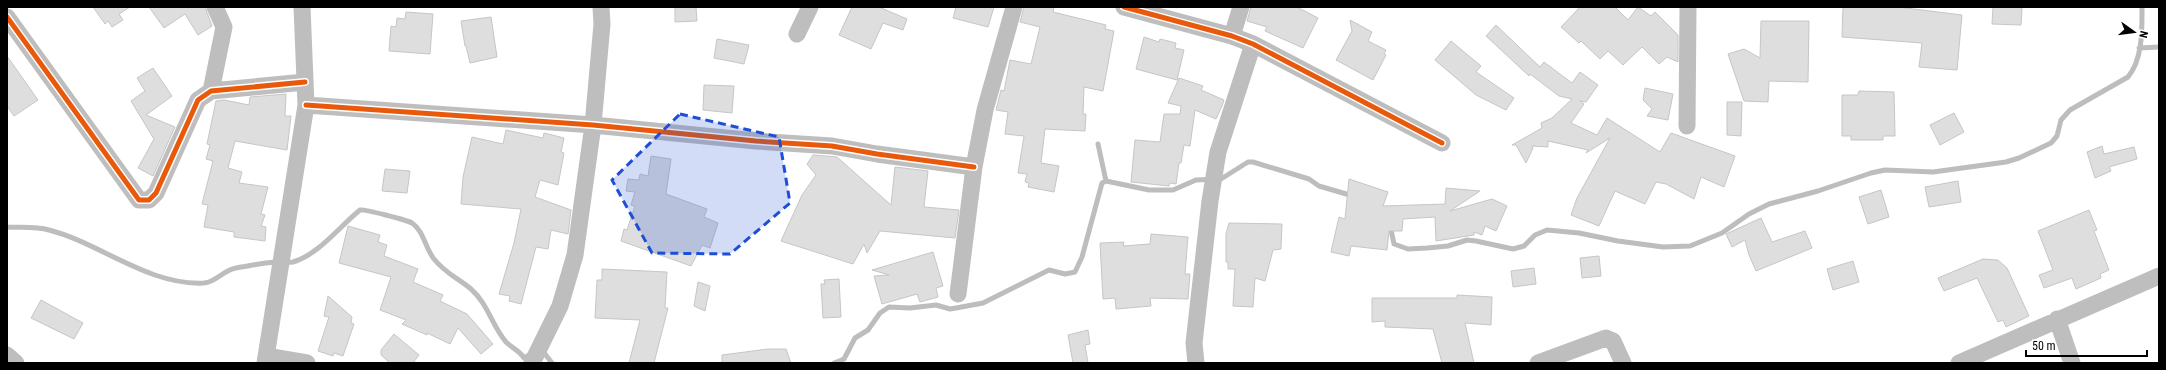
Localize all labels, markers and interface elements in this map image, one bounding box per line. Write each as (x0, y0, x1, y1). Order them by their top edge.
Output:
north arrow (2114, 12, 2154, 52)
text: N (2136, 29, 2150, 39)
scale bar (2026, 332, 2147, 358)
text: 50 m (2032, 339, 2056, 353)

